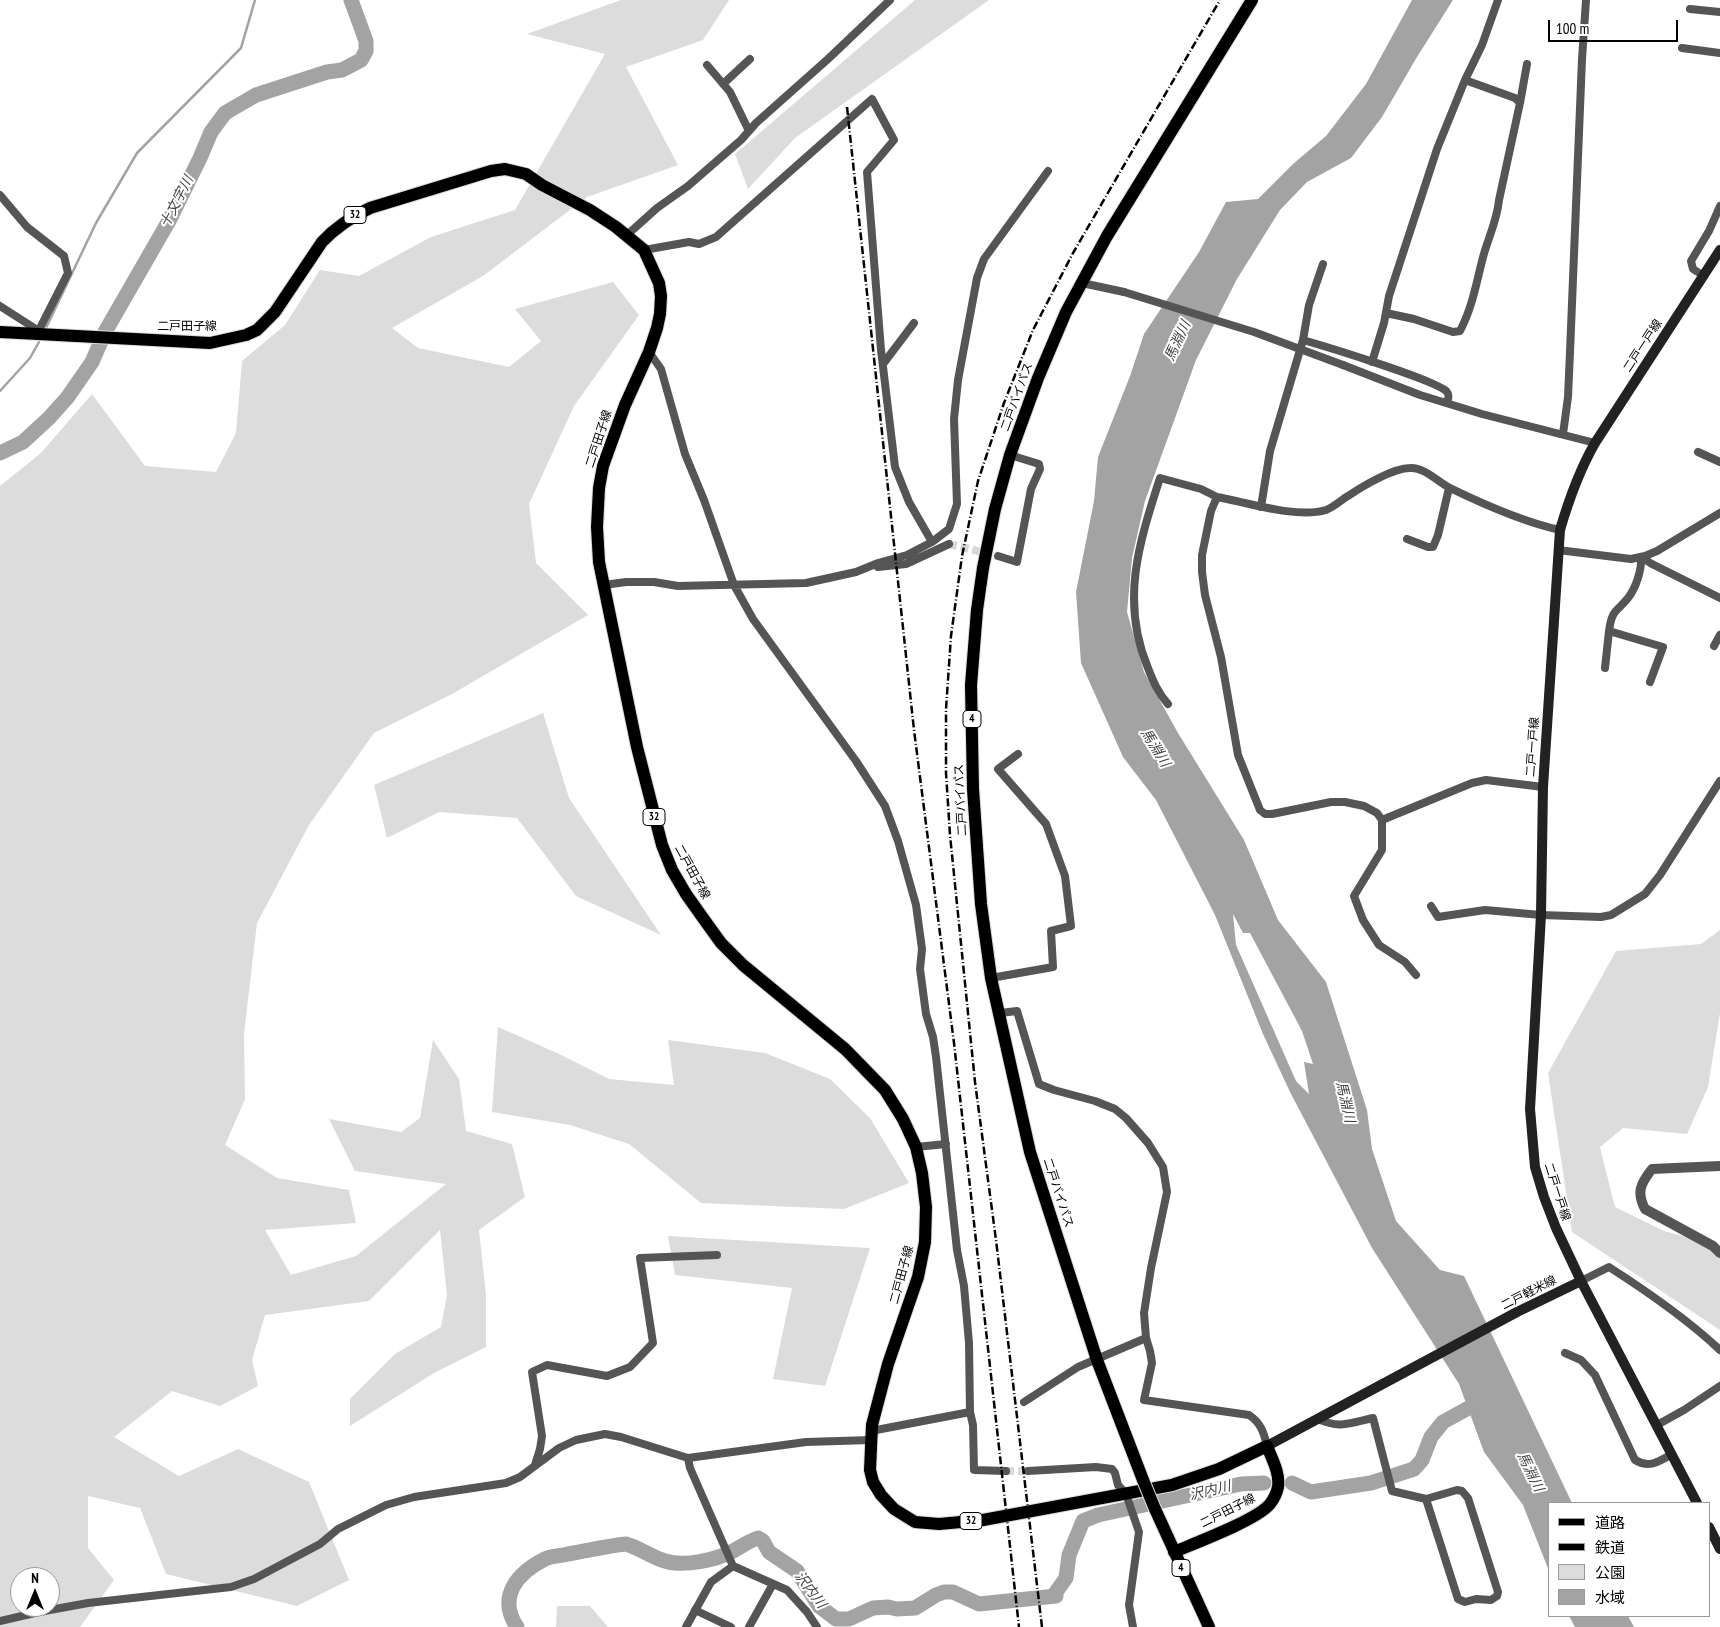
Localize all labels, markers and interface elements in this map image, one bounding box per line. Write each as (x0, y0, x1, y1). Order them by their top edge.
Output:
scale bar (1550, 10, 1680, 42)
text: 100 m (1556, 19, 1589, 38)
water label: 十文字川 (157, 173, 197, 231)
road number: 32 (344, 206, 366, 224)
street label: 二戸一戸線 (1621, 317, 1665, 375)
water label: 馬淵川 (1162, 318, 1194, 364)
street label: 二戸田子線 (157, 320, 217, 334)
street label: 二戸バイパス (998, 361, 1036, 433)
street label: 二戸田子線 (583, 408, 615, 470)
road number: 4 (963, 711, 981, 728)
street label: 二戸一戸線 (1524, 717, 1542, 777)
water label: 馬淵川 (1137, 726, 1173, 770)
street label: 二戸バイパス (952, 764, 970, 836)
road number: 32 (643, 809, 665, 826)
street label: 二戸田子線 (671, 842, 713, 902)
water label: 馬淵川 (1332, 1080, 1358, 1124)
street label: 二戸バイパス (1040, 1157, 1076, 1229)
street label: 二戸一戸線 (1541, 1161, 1573, 1223)
street label: 二戸田子線 (887, 1244, 917, 1306)
street label: 二戸軽米線 (1499, 1273, 1559, 1313)
water label: 馬淵川 (1513, 1449, 1547, 1495)
water label: 沢内川 (1188, 1478, 1232, 1504)
street label: 二戸田子線 (1198, 1491, 1258, 1531)
legend (1548, 1502, 1710, 1617)
road number: 32 (960, 1512, 982, 1530)
text: 道路 (1595, 1513, 1625, 1532)
text: 鉄道 (1595, 1538, 1625, 1557)
road number: 4 (1172, 1560, 1190, 1576)
text: 公園 (1595, 1563, 1625, 1582)
north arrow (10, 1567, 60, 1617)
water label: 沢内川 (791, 1568, 829, 1612)
text: N (31, 1569, 39, 1587)
text: 水域 (1595, 1588, 1625, 1607)

